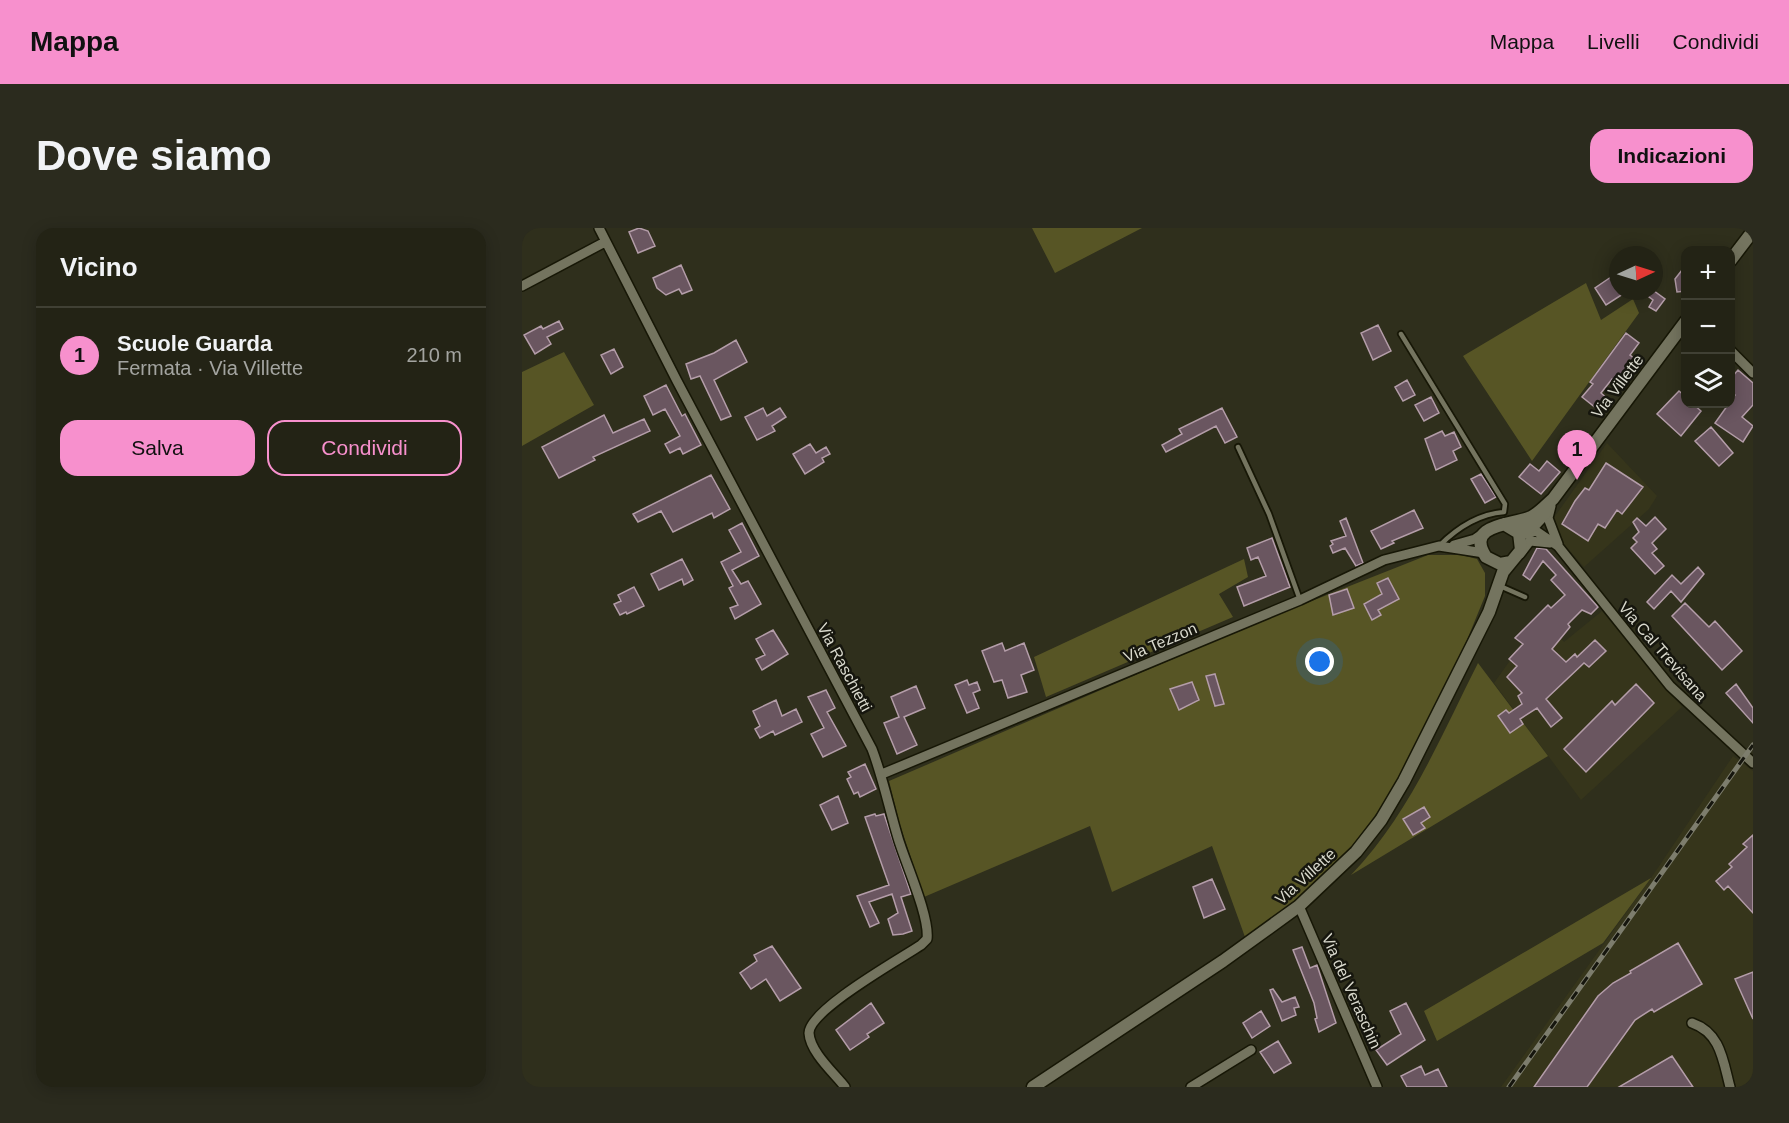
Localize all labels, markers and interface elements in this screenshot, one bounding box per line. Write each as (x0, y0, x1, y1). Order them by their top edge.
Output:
text: Mappa (30, 26, 119, 57)
text: Mappa (1490, 30, 1554, 53)
text: Livelli (1587, 30, 1640, 53)
text: Condividi (1673, 30, 1759, 53)
button: Indicazioni (1590, 129, 1753, 183)
text: Dove siamo (36, 132, 272, 179)
north arrow (1609, 246, 1663, 300)
map controls (1681, 246, 1735, 408)
button: + (1681, 246, 1735, 300)
text: Vicino (60, 252, 138, 282)
button: − (1681, 300, 1735, 354)
text: Scuole Guarda (117, 331, 272, 356)
text: 1 (74, 344, 85, 366)
text: 210 m (406, 344, 462, 366)
street label: Via Villette (1588, 351, 1647, 421)
button: layers (1681, 354, 1735, 408)
text: Fermata · Via Villette (117, 357, 303, 379)
button: Salva (60, 420, 255, 476)
button: Condividi (267, 420, 462, 476)
pin: 1 (1558, 430, 1596, 480)
street label: Via Cal Trevisana (1615, 599, 1710, 704)
street label: Via Tezzon (1121, 619, 1199, 665)
street label: Via Raschietti (814, 620, 875, 714)
your location (1305, 647, 1334, 676)
street label: Via Villette (1272, 845, 1339, 908)
street label: Via del Veraschin (1319, 931, 1384, 1051)

